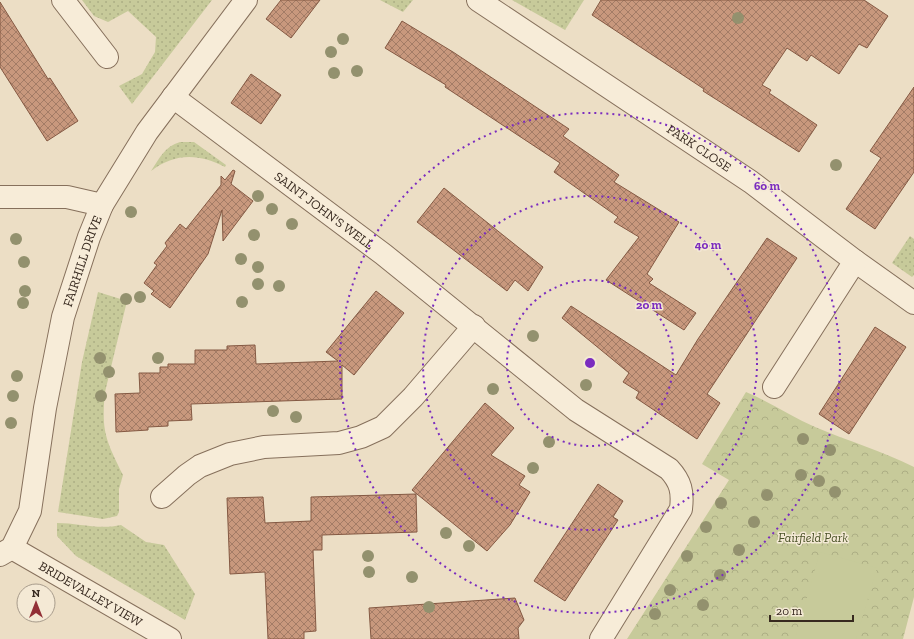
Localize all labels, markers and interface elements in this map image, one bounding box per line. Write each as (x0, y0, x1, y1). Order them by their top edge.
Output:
street label: PARK CLOSE (664, 121, 735, 175)
street label: SAINT JOHN'S WELL (272, 168, 377, 252)
text: 60 m (754, 179, 781, 193)
street label: FAIRHILL DRIVE (59, 213, 105, 308)
text: 40 m (695, 238, 722, 252)
text: 20 m (636, 298, 663, 312)
centre of rings (583, 356, 597, 370)
park label: Fairfield Park (778, 530, 848, 545)
street label: BRIDEVALLEY VIEW (36, 558, 146, 630)
north arrow (16, 583, 56, 623)
text: N (32, 587, 41, 600)
scale bar (770, 597, 853, 623)
text: 20 m (776, 604, 803, 618)

